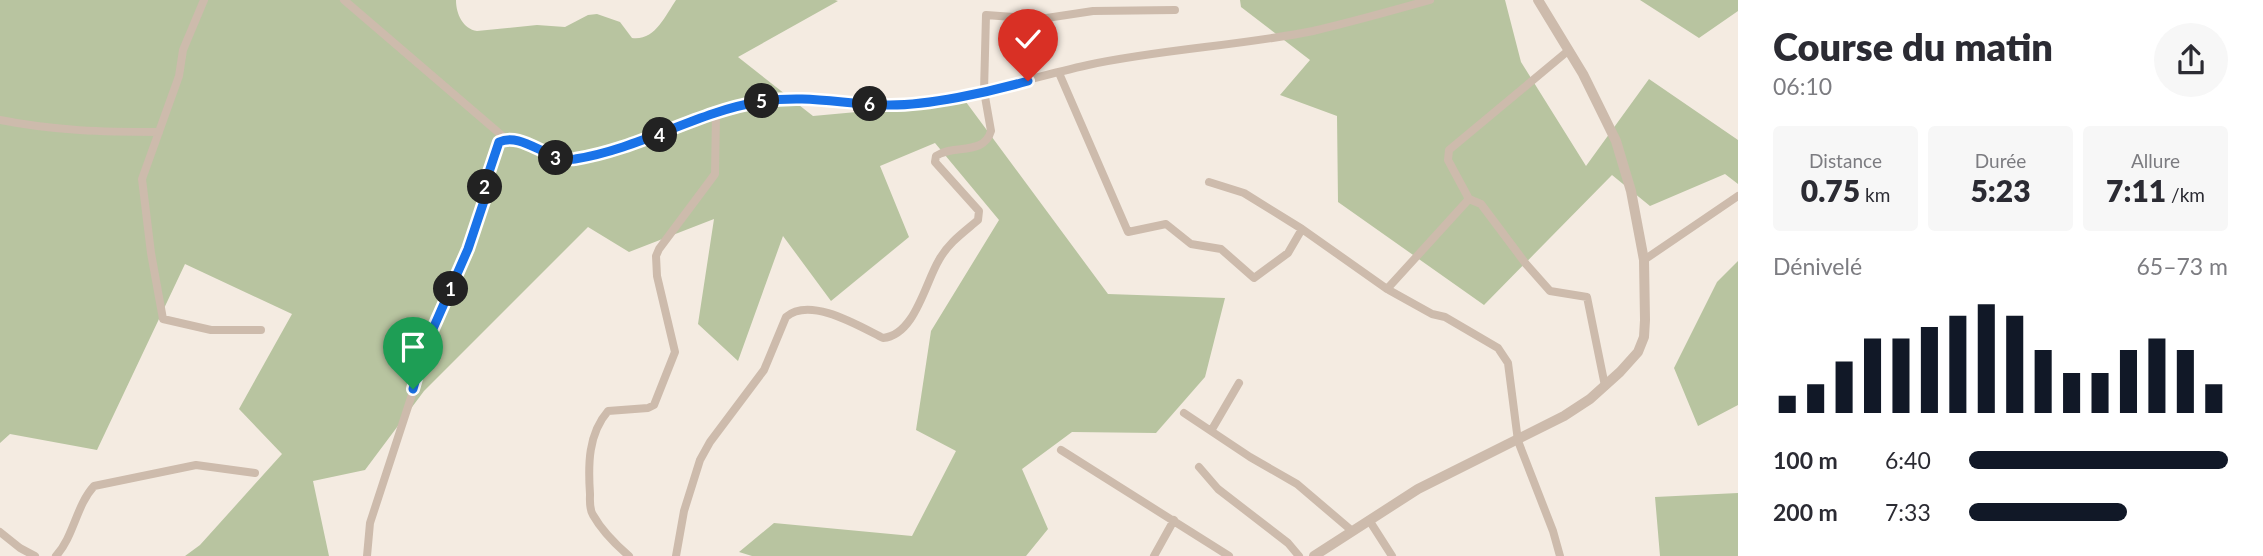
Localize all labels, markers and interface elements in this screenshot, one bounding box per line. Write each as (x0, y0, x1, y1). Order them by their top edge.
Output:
pin (998, 9, 1058, 81)
icon: check (1009, 20, 1047, 58)
text: Course du matin (1773, 23, 2053, 69)
button: share (2154, 23, 2228, 97)
text: 06:10 (1773, 72, 1832, 100)
pin: 5 (744, 84, 780, 119)
pin: 6 (852, 86, 888, 122)
text: 5 (756, 89, 767, 112)
text: 6 (864, 92, 875, 115)
pin: 4 (642, 118, 678, 152)
text: 4 (654, 123, 665, 146)
pin: 3 (538, 140, 574, 176)
text: 3 (550, 146, 561, 169)
text: Distance (1809, 149, 1882, 172)
text: Durée (1975, 149, 2026, 172)
text: Allure (2131, 149, 2180, 172)
pin: 2 (468, 170, 503, 204)
text: 0.75 (1801, 172, 1860, 208)
text: 5:23 (1970, 172, 2031, 208)
text: 7:11 (2106, 172, 2166, 208)
text: 2 (479, 175, 490, 198)
text: km (1860, 183, 1890, 206)
text: /km (2166, 183, 2205, 206)
text: Dénivelé (1773, 252, 1862, 280)
text: 65–73 m (2136, 252, 2228, 280)
pin: 1 (434, 272, 468, 306)
text: 1 (445, 277, 456, 300)
pin (383, 317, 443, 389)
icon: arrive (394, 328, 432, 366)
text: 100 m (1773, 446, 1838, 474)
text: 6:40 (1885, 446, 1931, 474)
text: 200 m (1773, 498, 1838, 526)
text: 7:33 (1885, 498, 1931, 526)

